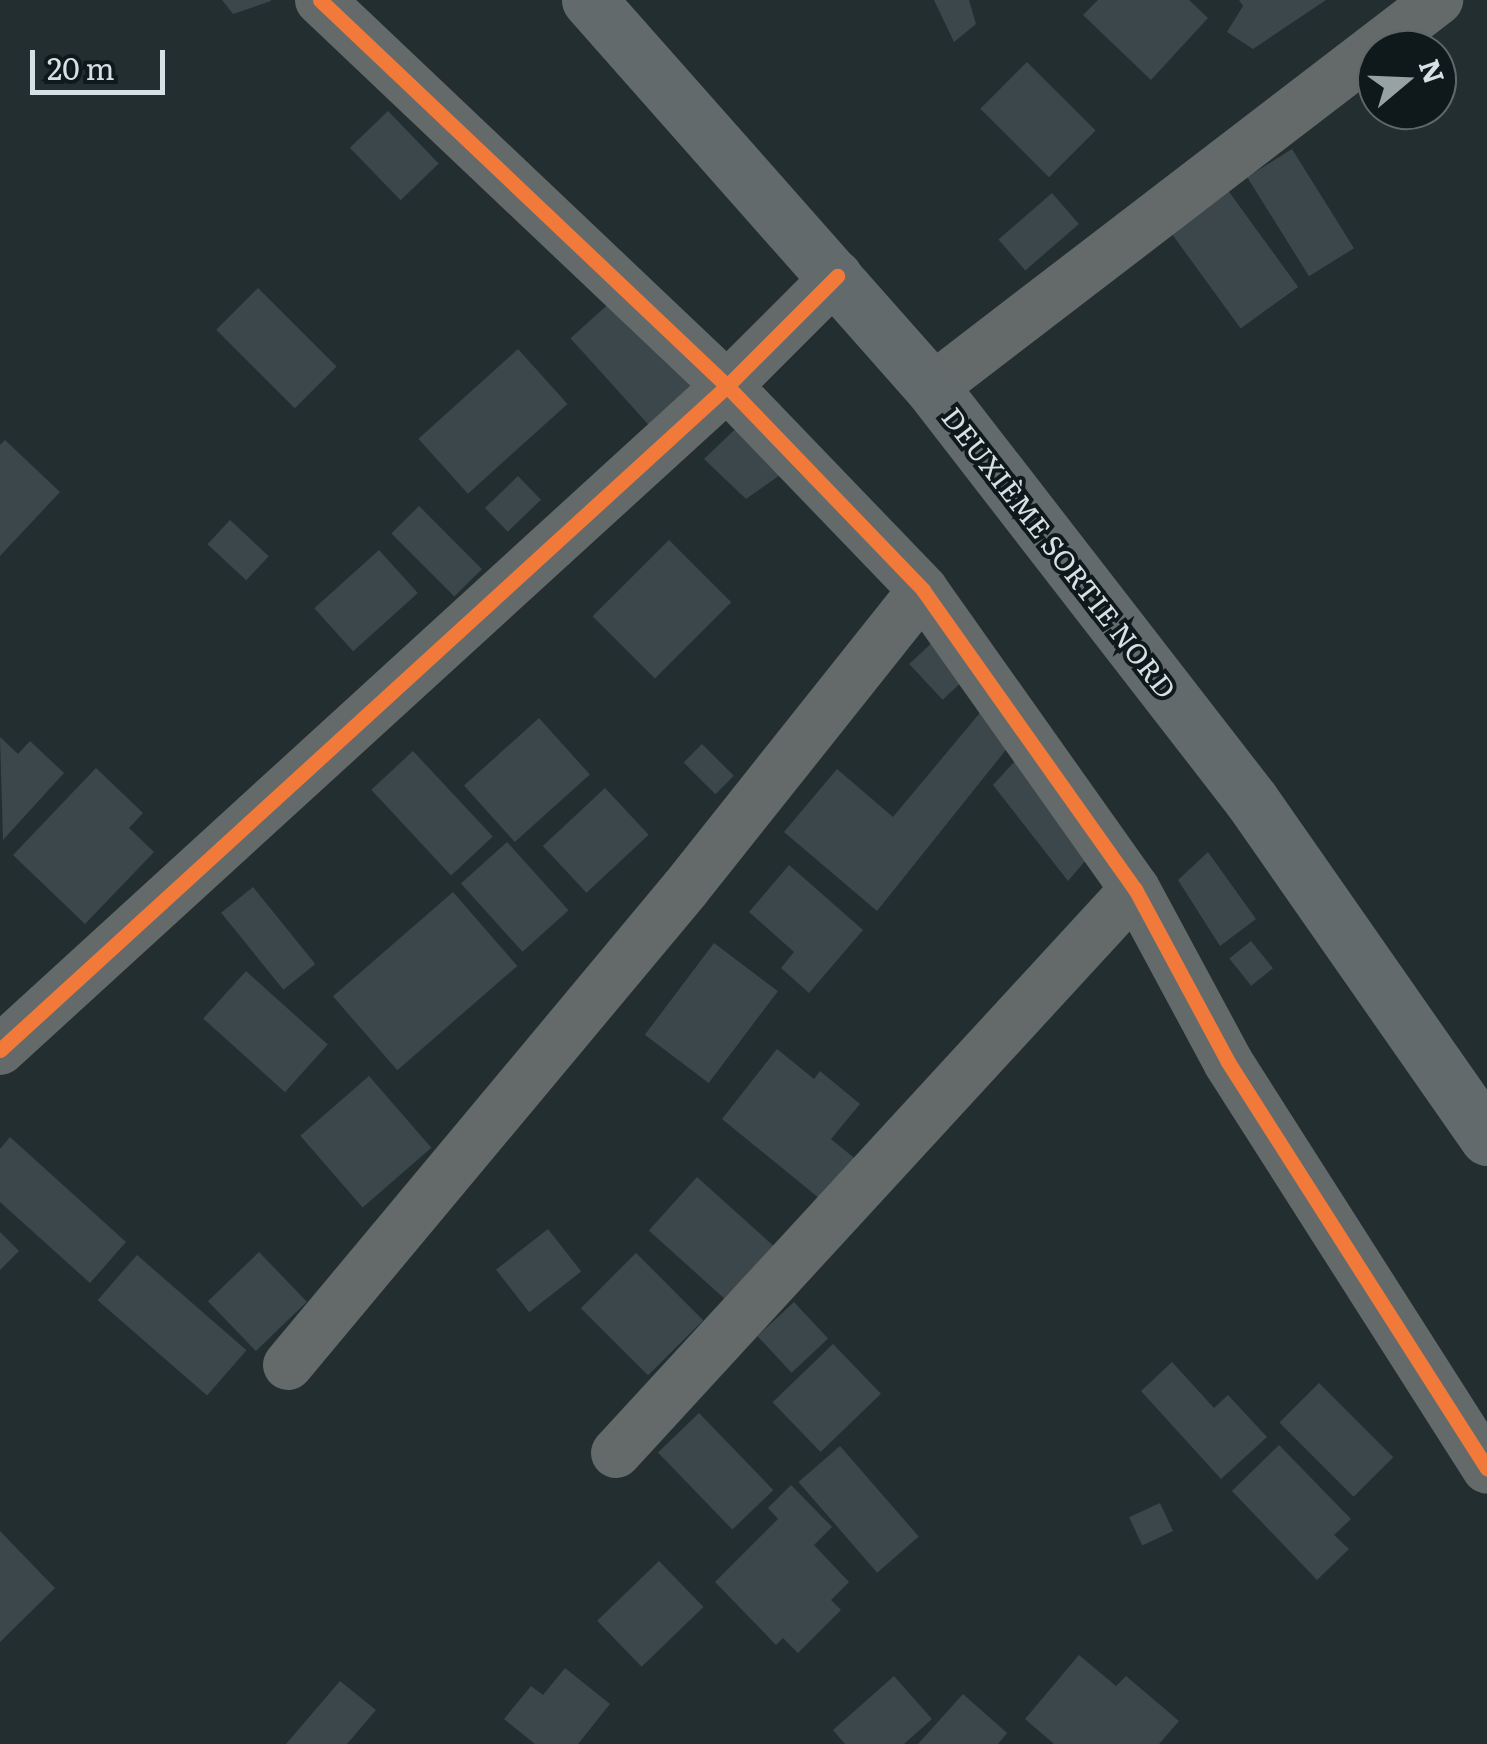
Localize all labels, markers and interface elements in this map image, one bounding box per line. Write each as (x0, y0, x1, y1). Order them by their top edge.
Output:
scale bar (35, 30, 170, 92)
north arrow (1357, 30, 1457, 130)
text: 20 m (47, 45, 115, 89)
text: N (1410, 53, 1457, 89)
street label: DEUXIÈME SORTIE NORD (936, 400, 1184, 704)

